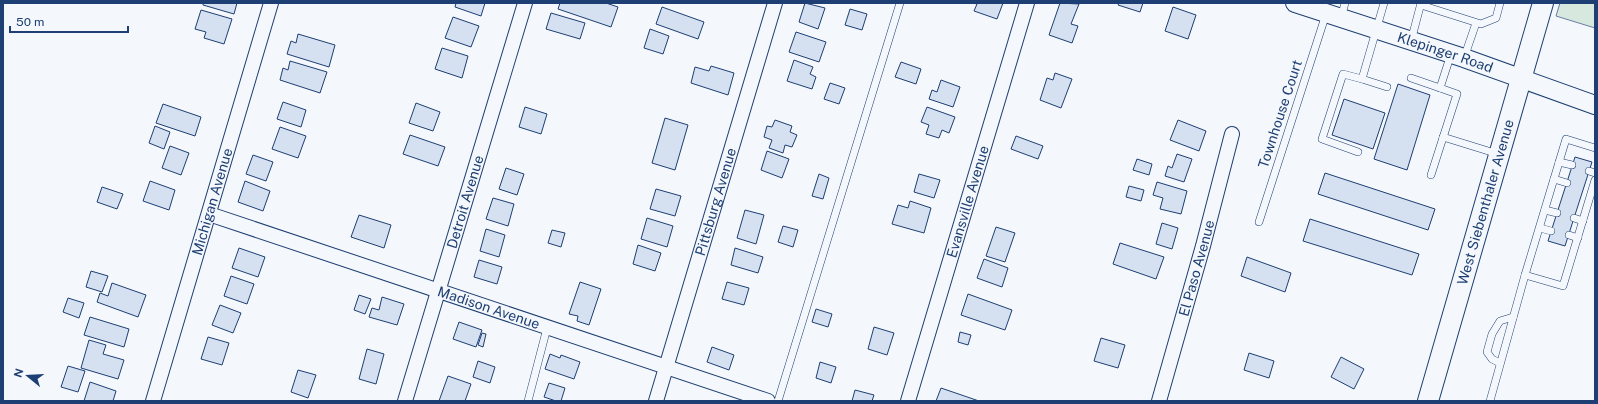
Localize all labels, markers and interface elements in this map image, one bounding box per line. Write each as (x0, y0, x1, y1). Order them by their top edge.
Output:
scale bar (10, 8, 128, 34)
text: 50 m (16, 15, 44, 29)
street label: Klepinger Road (1395, 29, 1495, 76)
street label: Townhouse Court (1255, 58, 1305, 170)
street label: West Siebenthaler Avenue (1454, 118, 1517, 287)
street label: Evansville Avenue (943, 144, 992, 260)
street label: Michigan Avenue (189, 146, 236, 257)
street label: Pittsburg Avenue (692, 146, 739, 258)
street label: Detroit Avenue (443, 153, 487, 250)
street label: El Paso Avenue (1175, 218, 1217, 318)
street label: Madison Avenue (436, 283, 542, 332)
north arrow (8, 356, 48, 396)
text: N (11, 367, 26, 379)

